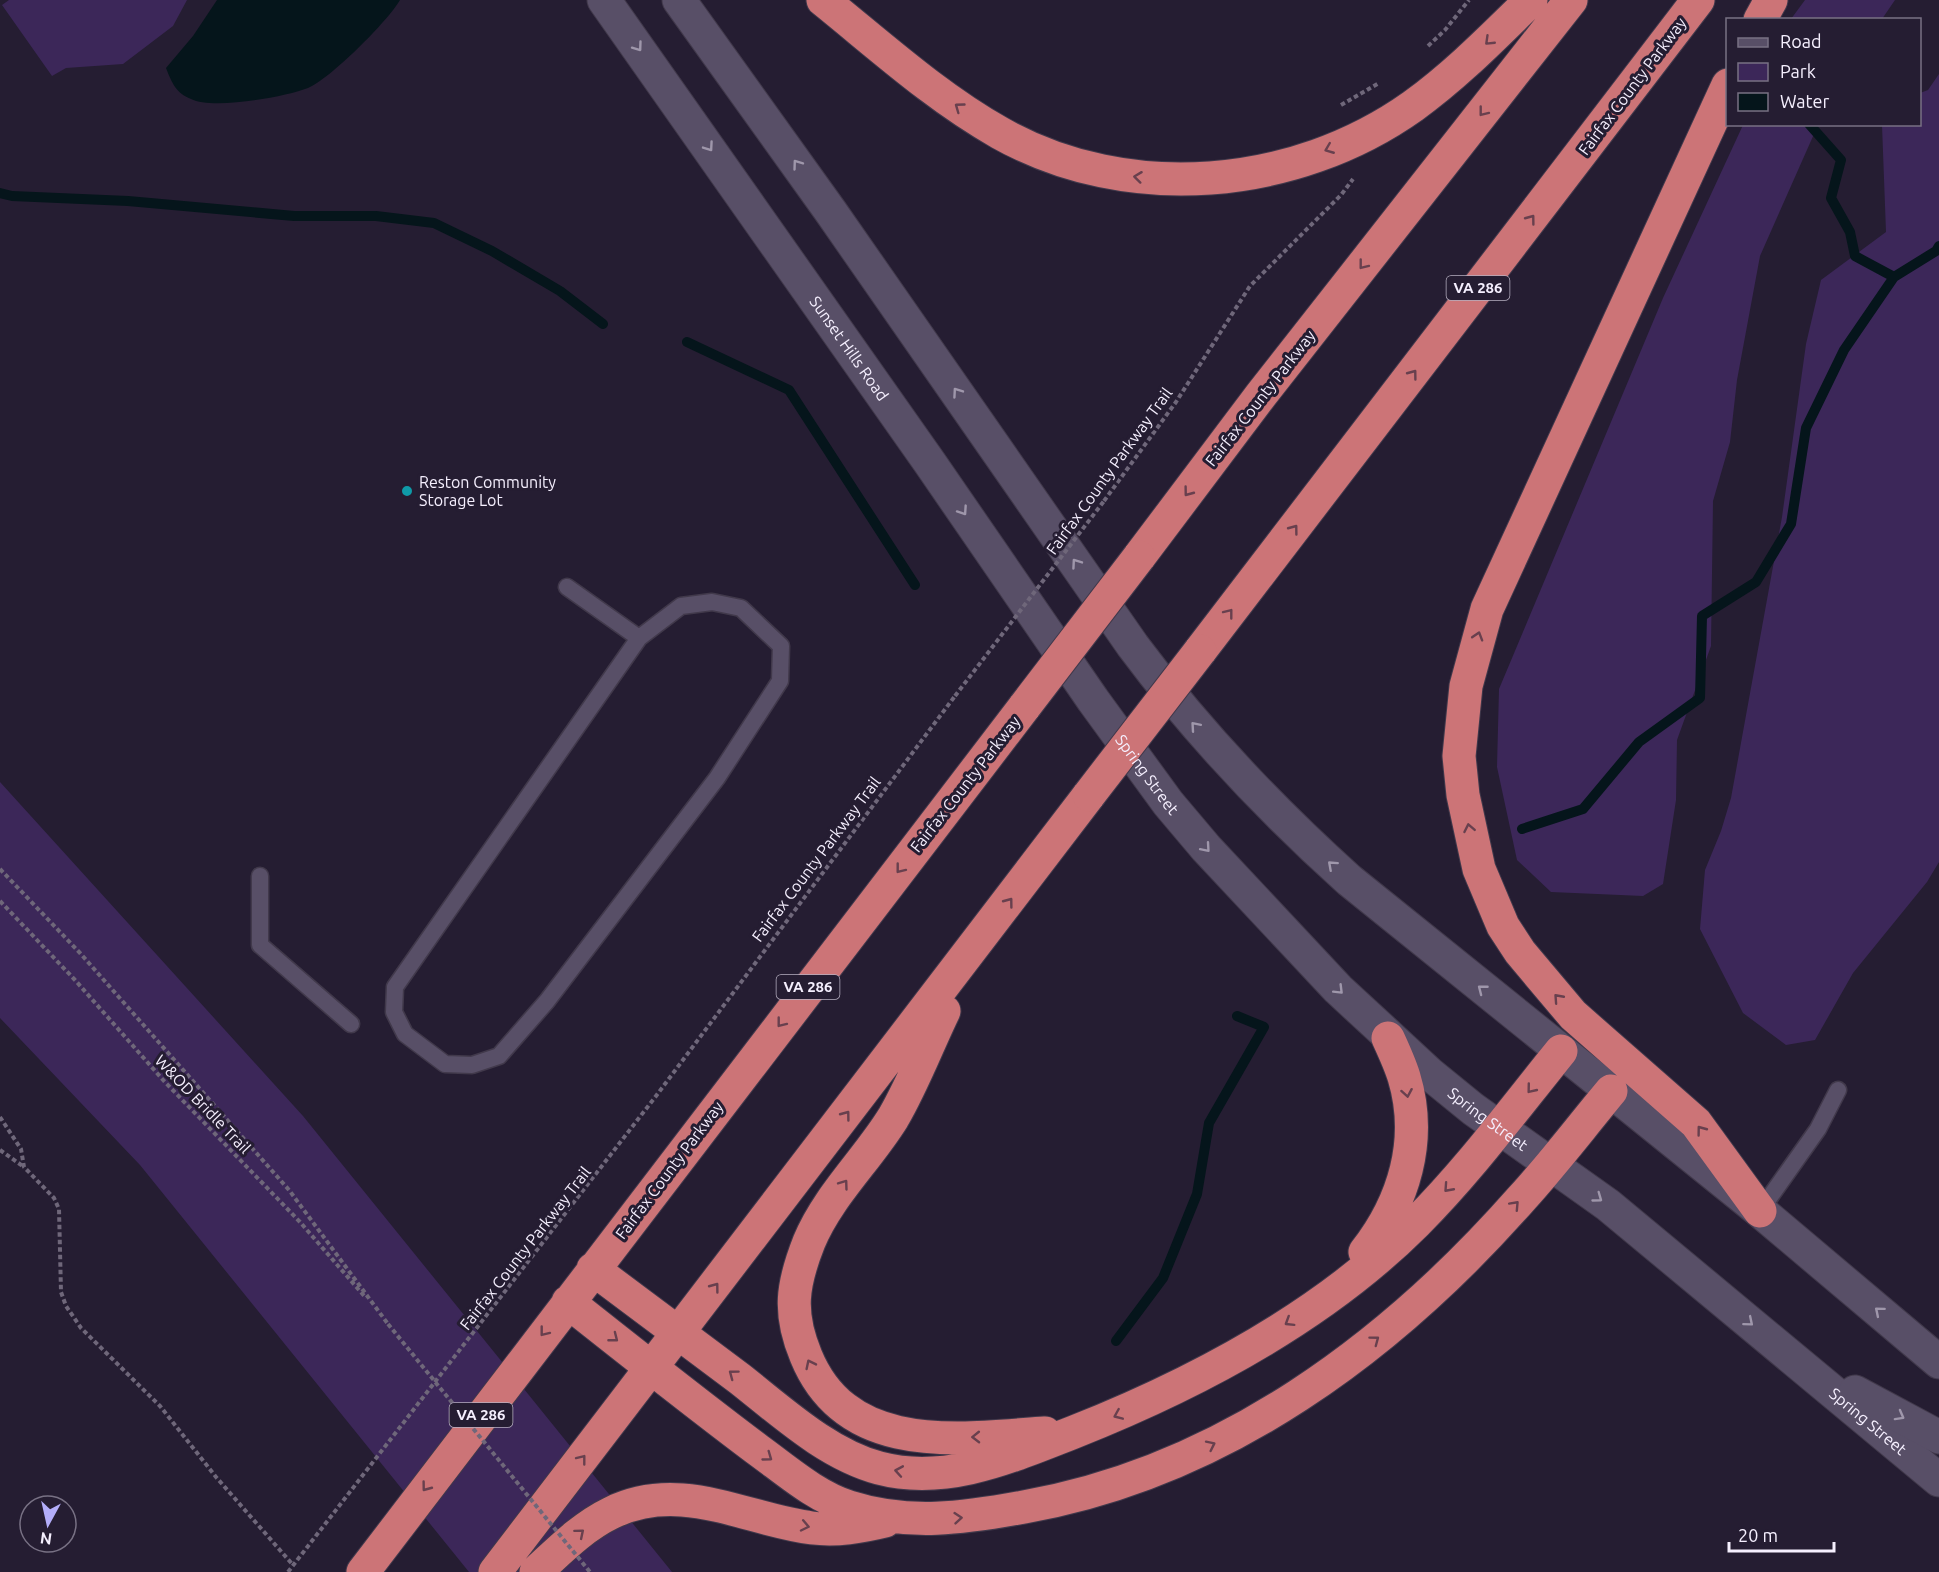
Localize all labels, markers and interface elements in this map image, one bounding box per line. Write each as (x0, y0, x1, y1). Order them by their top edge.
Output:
street label: Fairfax County Parkway (1574, 14, 1690, 158)
legend (1726, 18, 1921, 126)
text: Road (1780, 31, 1822, 51)
one-way arrow (1486, 33, 1497, 44)
one-way arrow (631, 41, 642, 52)
text: Park (1780, 61, 1816, 81)
text: Water (1780, 91, 1830, 111)
one-way arrow (954, 103, 965, 114)
one-way arrow (1480, 105, 1491, 116)
one-way arrow (702, 140, 713, 151)
one-way arrow (1324, 142, 1335, 155)
one-way arrow (793, 160, 804, 171)
one-way arrow (1134, 171, 1143, 184)
one-way arrow (1523, 214, 1534, 225)
one-way arrow (1359, 259, 1370, 270)
road number: VA 286 (1446, 276, 1510, 300)
street label: Sunset Hills Road (806, 293, 892, 404)
street label: Fairfax County Parkway (1201, 326, 1319, 469)
one-way arrow (1405, 370, 1416, 381)
street label: Fairfax County Parkway Trail (1042, 384, 1176, 558)
one-way arrow (953, 387, 964, 398)
place label: Reston Community Storage Lot (419, 473, 556, 509)
marker: Reston Community Storage Lot (400, 484, 414, 498)
one-way arrow (1184, 485, 1195, 496)
one-way arrow (956, 505, 967, 516)
one-way arrow (1287, 525, 1298, 536)
one-way arrow (1072, 558, 1083, 569)
one-way arrow (1222, 609, 1233, 620)
one-way arrow (1471, 631, 1483, 642)
street label: Fairfax County Parkway (906, 712, 1024, 855)
one-way arrow (1191, 722, 1202, 733)
street label: Spring Street (1112, 731, 1183, 818)
street label: Fairfax County Parkway Trail (748, 773, 884, 945)
one-way arrow (1463, 824, 1476, 834)
one-way arrow (1198, 841, 1209, 852)
one-way arrow (1328, 861, 1339, 872)
one-way arrow (896, 862, 907, 873)
one-way arrow (1002, 897, 1013, 908)
road number: VA 286 (776, 975, 840, 999)
one-way arrow (1332, 982, 1343, 993)
one-way arrow (1478, 986, 1489, 997)
one-way arrow (1554, 994, 1565, 1005)
one-way arrow (777, 1017, 788, 1028)
street label: W&OD Bridle Trail (152, 1051, 254, 1157)
one-way arrow (1527, 1083, 1538, 1094)
street label: Spring Street (1445, 1084, 1532, 1155)
one-way arrow (1400, 1088, 1413, 1098)
street label: Fairfax County Parkway (611, 1098, 727, 1242)
one-way arrow (839, 1111, 850, 1122)
one-way arrow (1697, 1126, 1708, 1137)
street label: Fairfax County Parkway Trail (456, 1163, 594, 1333)
one-way arrow (837, 1180, 848, 1191)
one-way arrow (1444, 1181, 1455, 1192)
one-way arrow (1592, 1191, 1603, 1202)
one-way arrow (1508, 1202, 1519, 1213)
one-way arrow (708, 1283, 719, 1294)
one-way arrow (1875, 1308, 1886, 1319)
one-way arrow (1742, 1314, 1753, 1325)
one-way arrow (1285, 1315, 1295, 1327)
one-way arrow (541, 1325, 552, 1336)
one-way arrow (607, 1331, 618, 1342)
one-way arrow (1368, 1336, 1379, 1347)
one-way arrow (806, 1360, 817, 1370)
one-way arrow (729, 1370, 740, 1381)
street label: Spring Street (1826, 1384, 1911, 1459)
road number: VA 286 (450, 1403, 512, 1427)
one-way arrow (1113, 1408, 1124, 1420)
one-way arrow (1894, 1409, 1904, 1420)
one-way arrow (972, 1431, 981, 1443)
one-way arrow (1205, 1441, 1216, 1453)
one-way arrow (762, 1450, 773, 1461)
one-way arrow (574, 1455, 585, 1466)
one-way arrow (895, 1466, 904, 1478)
one-way arrow (422, 1480, 433, 1491)
north arrow (18, 1494, 78, 1554)
one-way arrow (953, 1512, 963, 1525)
scale bar (1729, 1515, 1834, 1553)
one-way arrow (800, 1518, 810, 1531)
text: 20 m (1738, 1525, 1778, 1545)
text: N (39, 1529, 53, 1549)
one-way arrow (573, 1529, 584, 1540)

